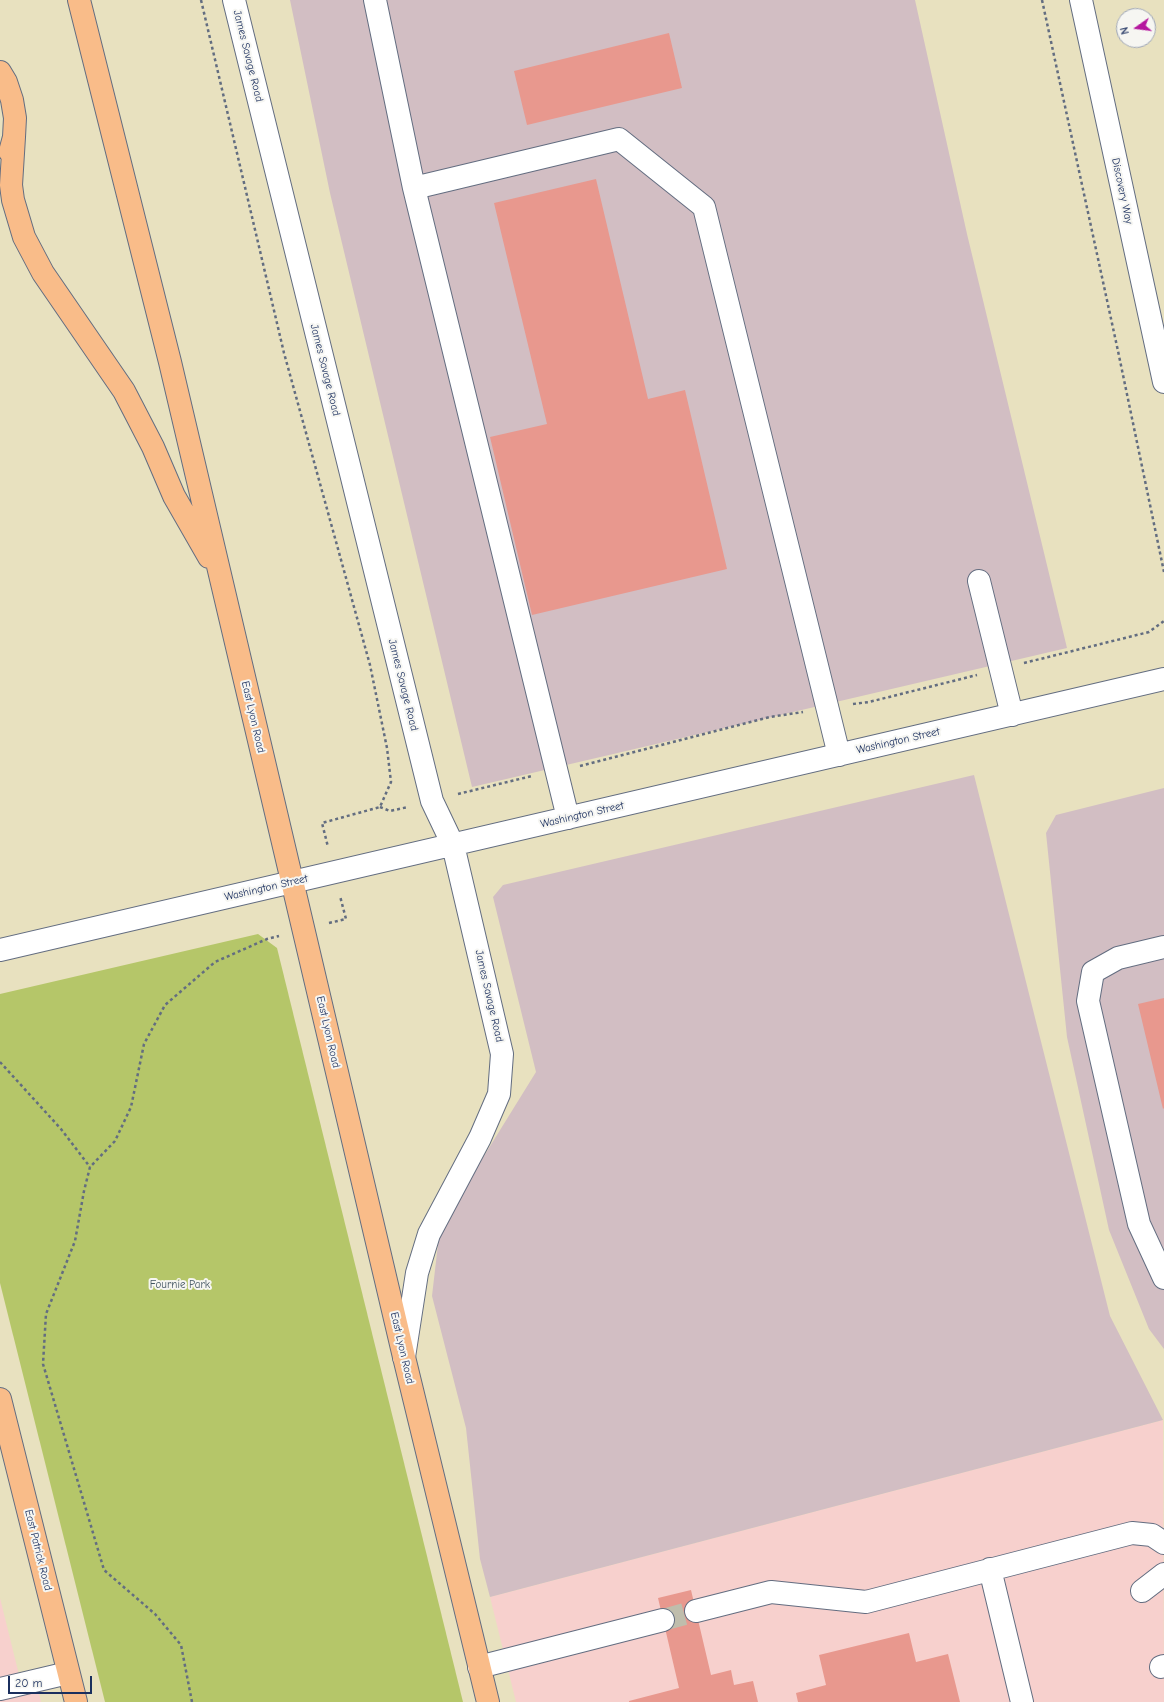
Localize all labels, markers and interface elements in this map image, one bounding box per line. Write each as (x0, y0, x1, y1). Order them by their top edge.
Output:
north arrow (1116, 8, 1156, 48)
street label: James Savage Road (230, 9, 266, 103)
text: N (1118, 26, 1132, 36)
street label: Discovery Way (1109, 157, 1135, 225)
street label: James Savage Road (307, 323, 343, 417)
street label: James Savage Road (385, 638, 421, 732)
street label: East Lyon Road (238, 680, 268, 754)
street label: Washington Street (855, 725, 941, 757)
street label: Washington Street (539, 799, 625, 831)
street label: Washington Street (223, 872, 309, 904)
street label: James Savage Road (472, 949, 506, 1043)
street label: East Lyon Road (313, 995, 343, 1069)
park label: Fournie Park (150, 1278, 210, 1292)
street label: East Lyon Road (387, 1311, 417, 1385)
street label: East Patrick Road (22, 1508, 54, 1592)
scale bar (10, 1668, 94, 1694)
text: 20 m (15, 1676, 43, 1690)

